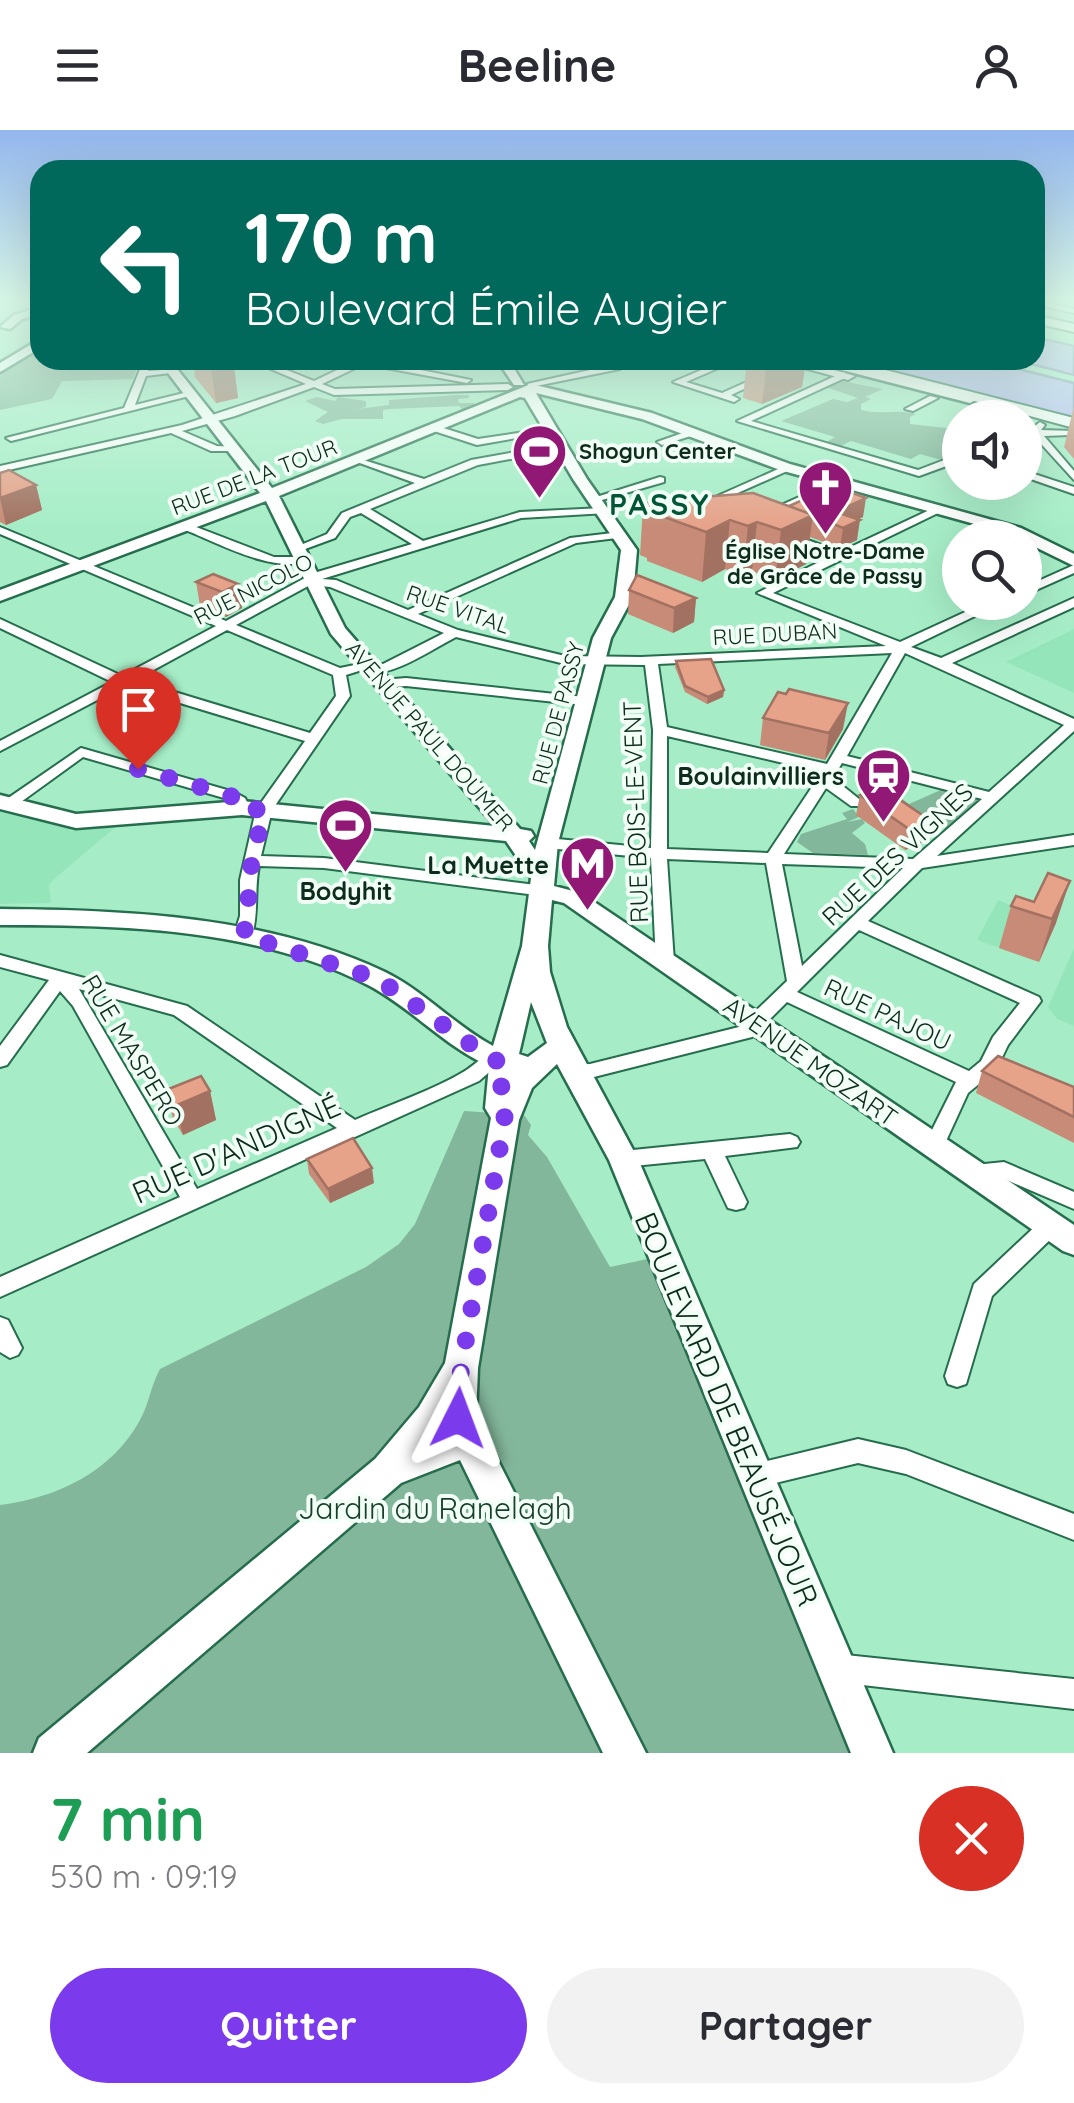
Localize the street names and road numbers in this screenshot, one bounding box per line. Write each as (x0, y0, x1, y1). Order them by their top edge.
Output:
street label: RUE DE LA TOUR (167, 433, 341, 521)
street label: RUE NICOLO (189, 547, 317, 631)
street label: RUE VITAL (403, 578, 513, 640)
street label: RUE DUBAN (712, 617, 838, 651)
street label: AVENUE PAUL DOUMER (340, 635, 520, 837)
street label: RUE DE PASSY (526, 639, 590, 787)
street label: RUE BOIS-LE-VENT (616, 700, 654, 924)
street label: RUE DES VIGNES (815, 776, 979, 932)
street label: RUE MASPERO (76, 969, 190, 1131)
street label: RUE PAJOU (819, 971, 957, 1057)
street label: AVENUE MOZART (718, 990, 904, 1132)
street label: RUE D'ANDIGNÉ (126, 1086, 346, 1212)
street label: BOULEVARD DE BEAUSÉJOUR (627, 1206, 827, 1612)

